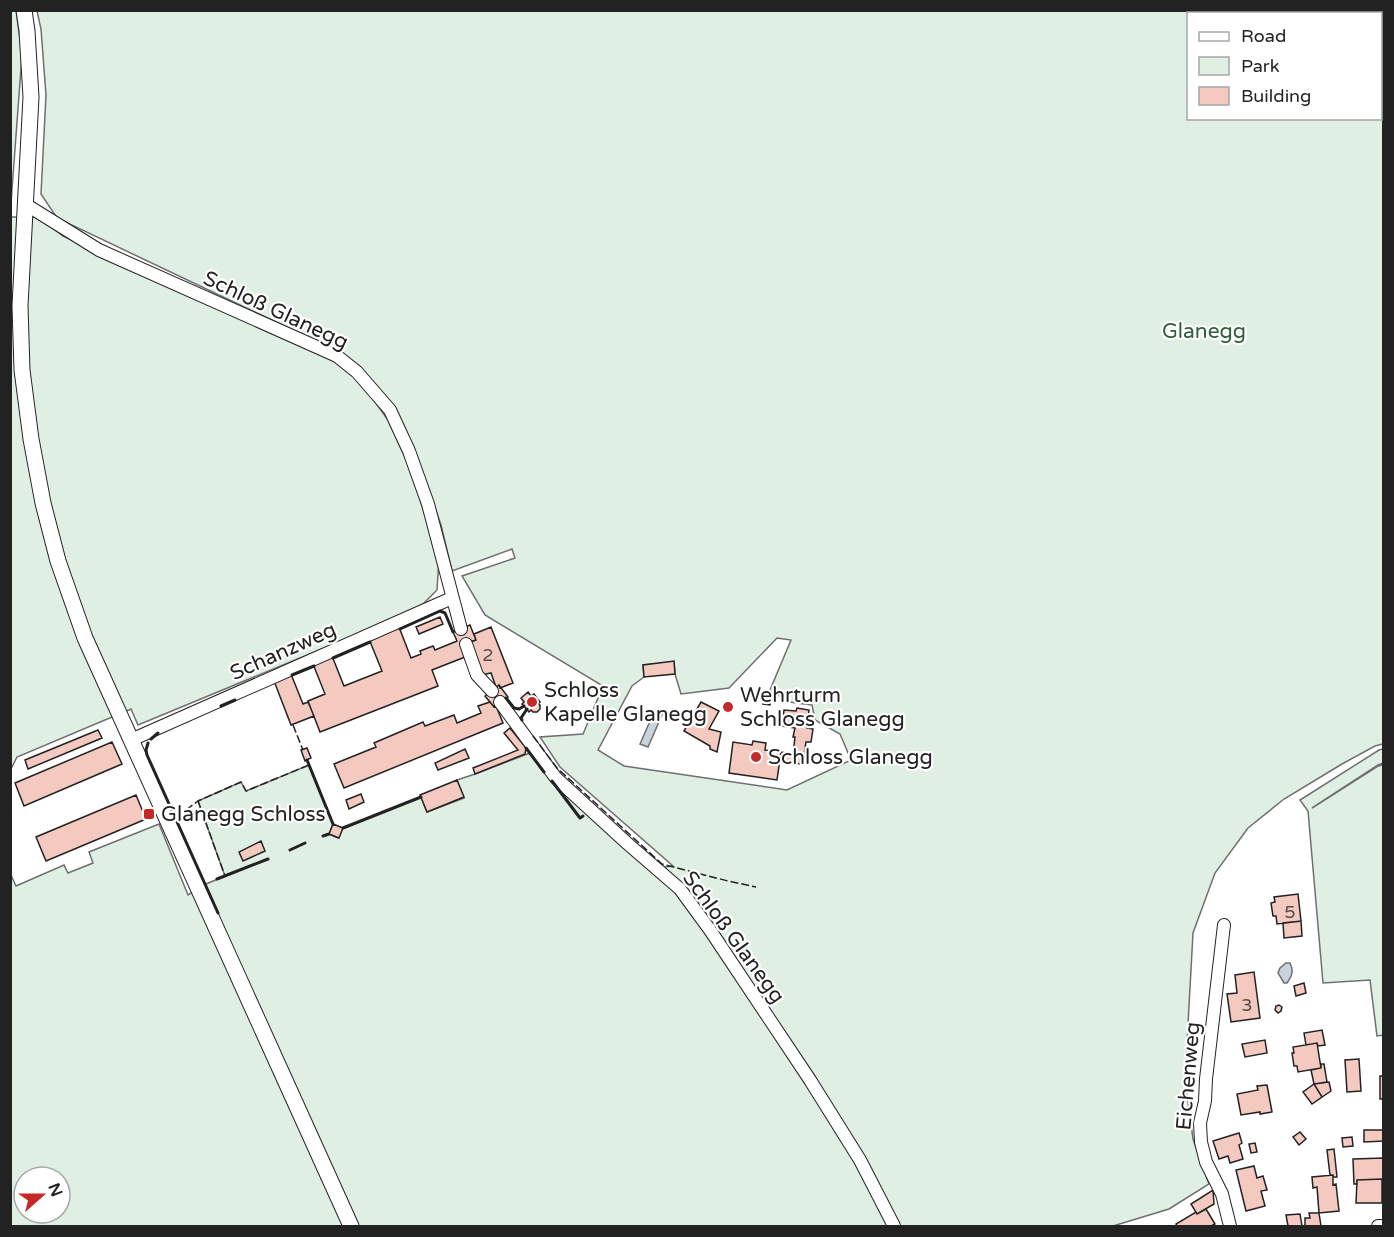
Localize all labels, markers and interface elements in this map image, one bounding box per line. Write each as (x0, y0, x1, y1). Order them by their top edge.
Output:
legend (1187, 12, 1382, 120)
text: Road (1241, 25, 1286, 47)
text: Park (1241, 55, 1280, 77)
text: Building (1241, 85, 1311, 107)
street label: Schloß Glanegg (199, 266, 352, 355)
park label: Glanegg (1162, 319, 1246, 344)
street label: Schanzweg (226, 617, 340, 686)
house number: 2 (482, 644, 494, 666)
place label: Schloss Kapelle Glanegg (544, 678, 707, 727)
place label: Wehrturm Schloss Glanegg (740, 683, 905, 732)
marker: Schloss Kapelle Glanegg (525, 695, 539, 709)
marker: Wehrturm Schloss Glanegg (721, 700, 735, 714)
place label: Schloss Glanegg (768, 745, 933, 770)
marker: Schloss Glanegg (749, 750, 763, 764)
place label: Glanegg Schloss (161, 802, 326, 827)
marker: Glanegg Schloss (142, 807, 156, 821)
street label: Schloß Glanegg (677, 866, 790, 1008)
house number: 5 (1284, 901, 1296, 923)
house number: 3 (1241, 994, 1253, 1016)
street label: Eichenweg (1171, 1021, 1206, 1131)
north arrow (12, 1165, 72, 1225)
text: N (43, 1180, 67, 1200)

